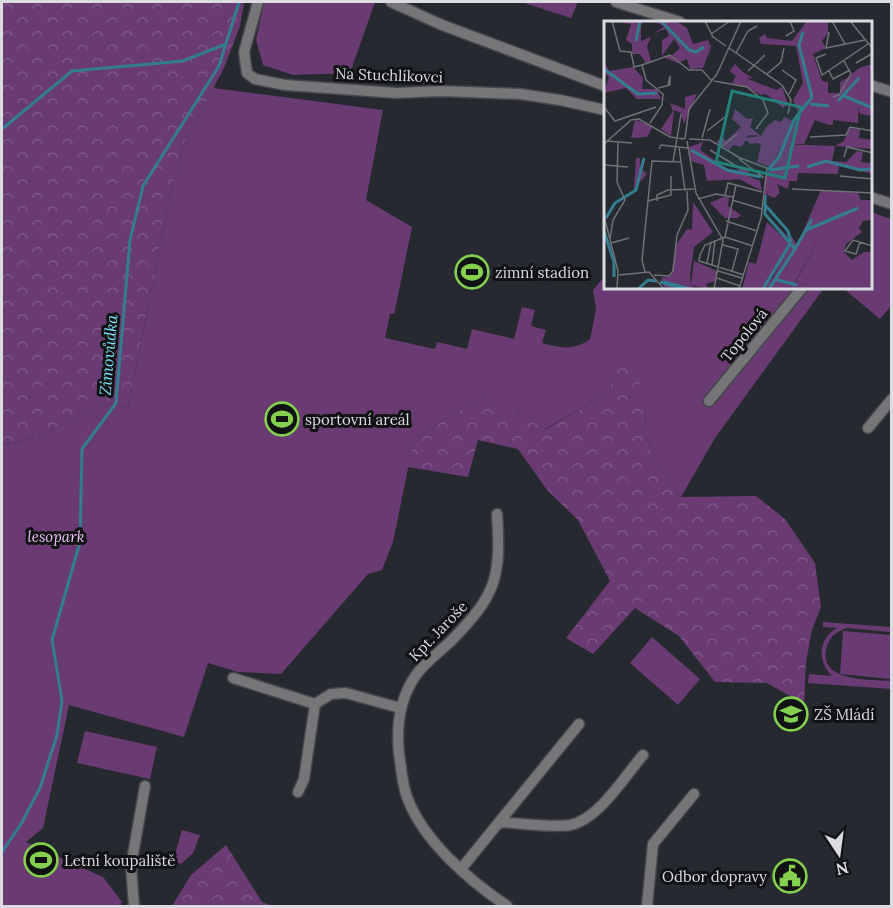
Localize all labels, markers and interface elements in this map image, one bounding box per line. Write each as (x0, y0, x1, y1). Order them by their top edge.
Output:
inset map (604, 21, 872, 290)
street label: Na Stuchlíkovci (335, 64, 443, 86)
sports icon: zimní stadion (454, 254, 490, 290)
place label: zimní stadion (495, 263, 589, 282)
street label: Topolová (717, 304, 771, 366)
water label: Zimovůdka (95, 314, 122, 396)
sports icon: sportovní areál (264, 401, 300, 437)
place label: sportovní areál (305, 410, 410, 429)
park label: lesopark (28, 527, 85, 546)
street label: Kpt. Jaroše (405, 597, 471, 665)
school or university icon: ZŠ Mládí (773, 696, 809, 732)
place label: ZŠ Mládí (814, 705, 874, 724)
north arrow (809, 824, 869, 884)
sports icon: Letní koupaliště (23, 842, 59, 878)
place label: Letní koupaliště (64, 851, 175, 870)
text: N (834, 857, 851, 880)
public building icon: Odbor dopravy (772, 858, 808, 894)
place label: Odbor dopravy (662, 867, 767, 886)

